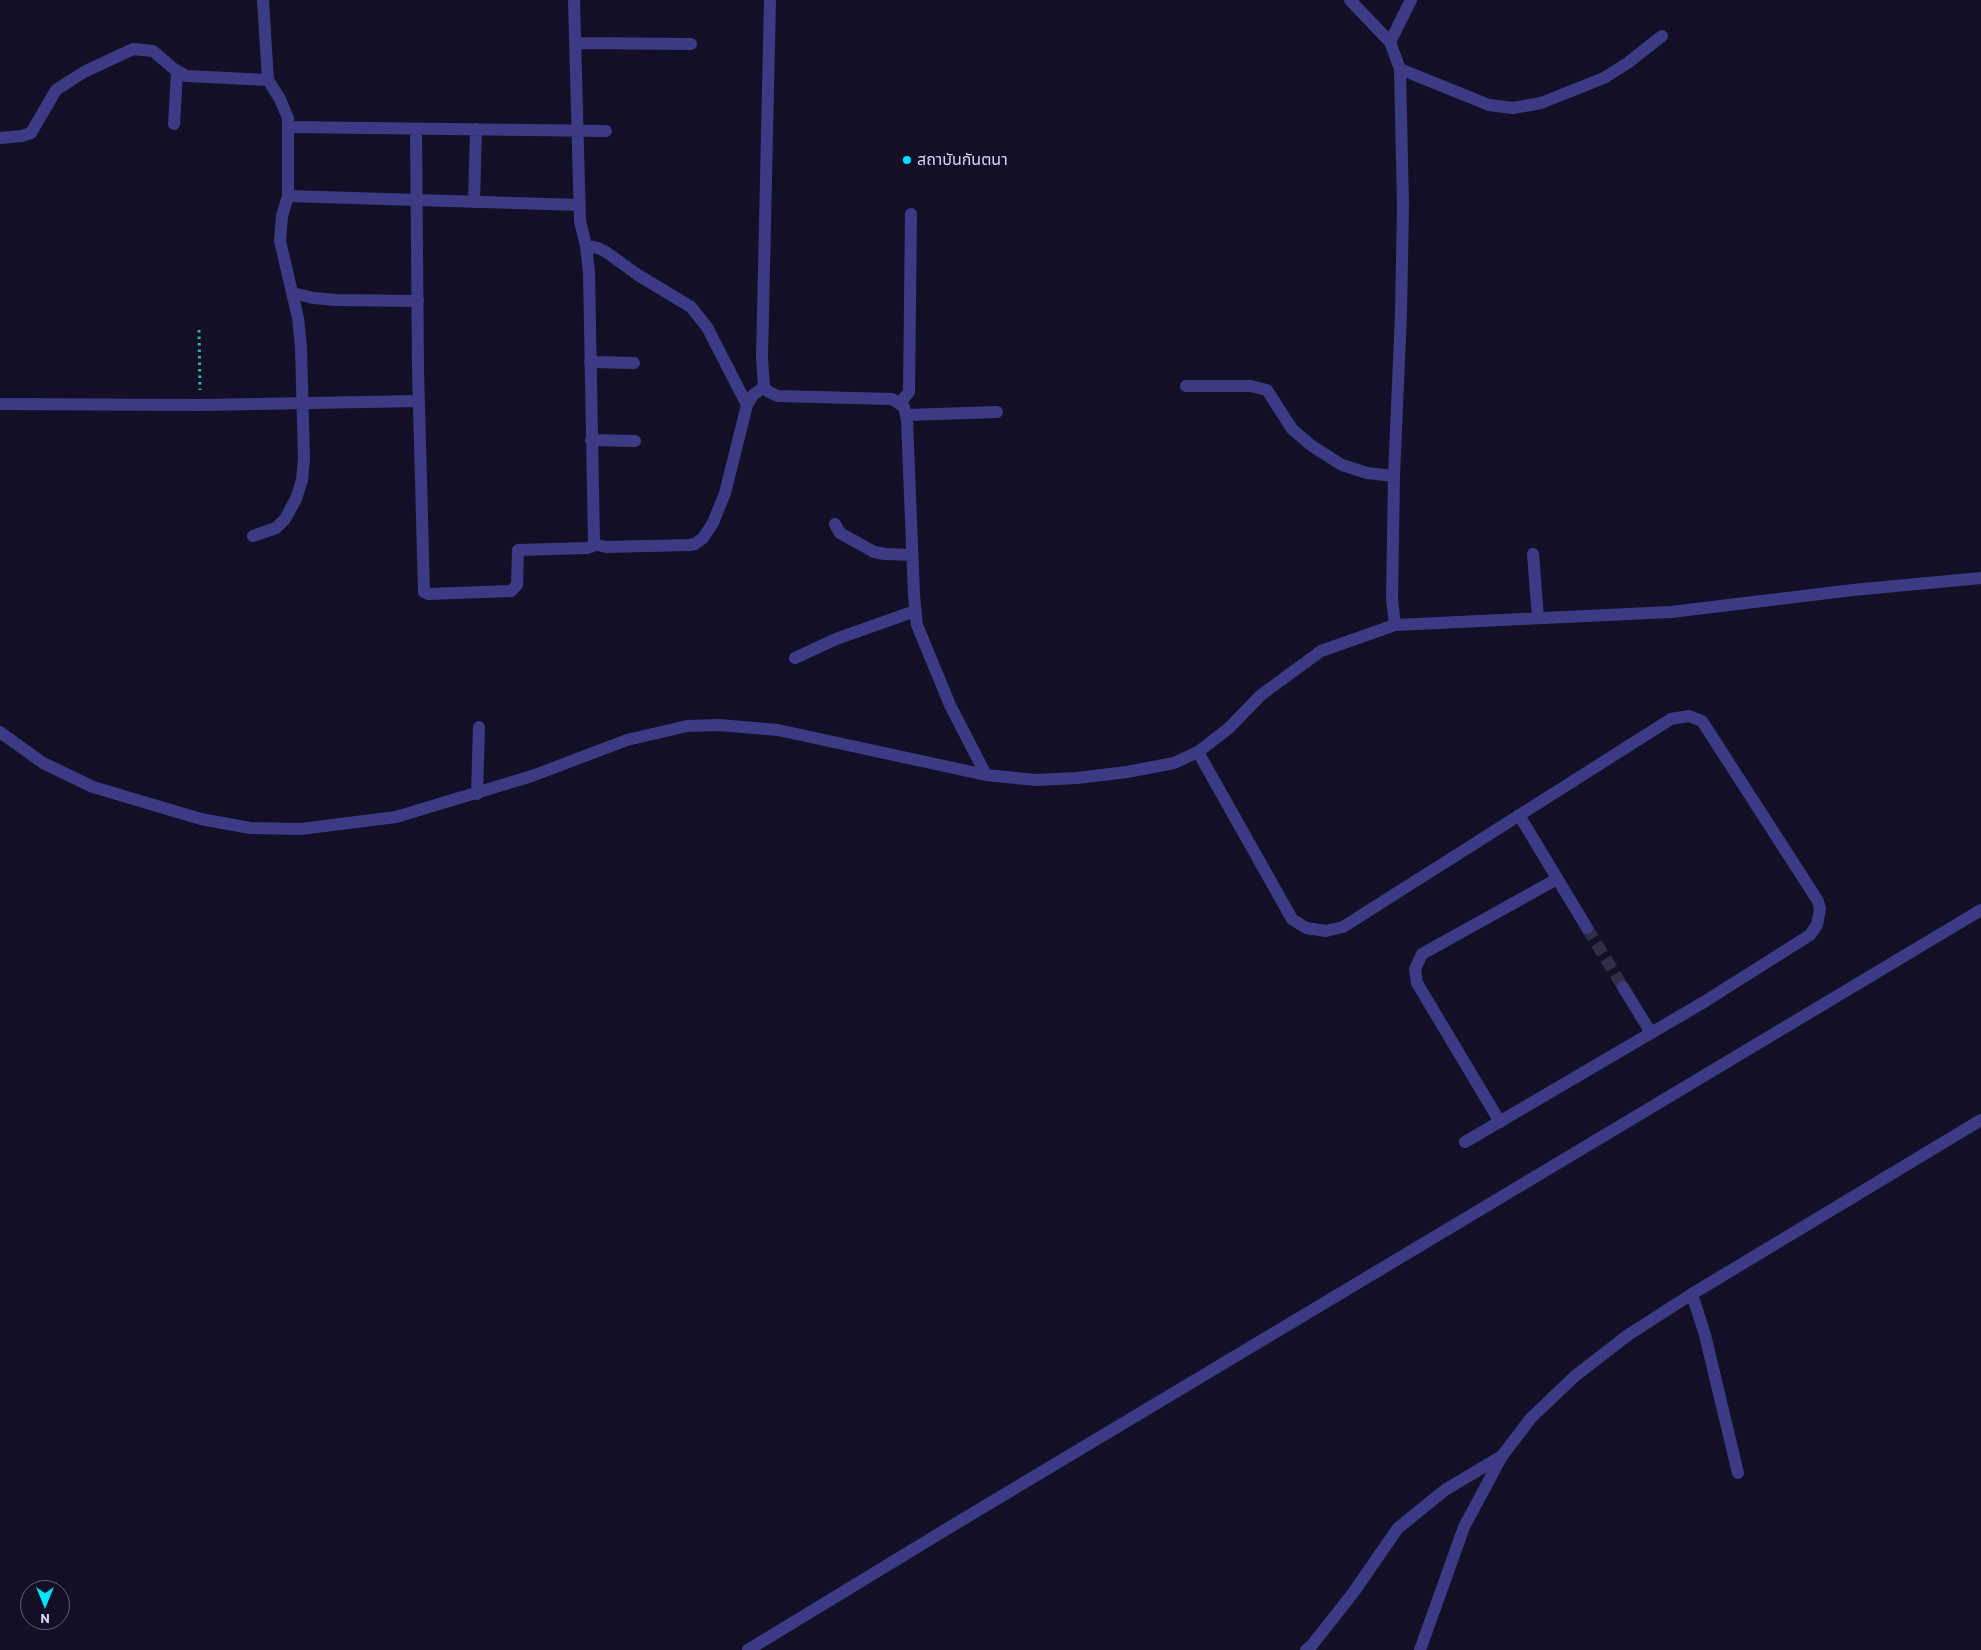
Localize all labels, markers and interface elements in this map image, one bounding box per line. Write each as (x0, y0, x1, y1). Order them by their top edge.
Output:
place label: สถาบันกันตนา (917, 150, 1008, 170)
marker: สถาบันกันตนา (901, 154, 913, 166)
north arrow (20, 1580, 70, 1630)
text: N (40, 1611, 50, 1628)

